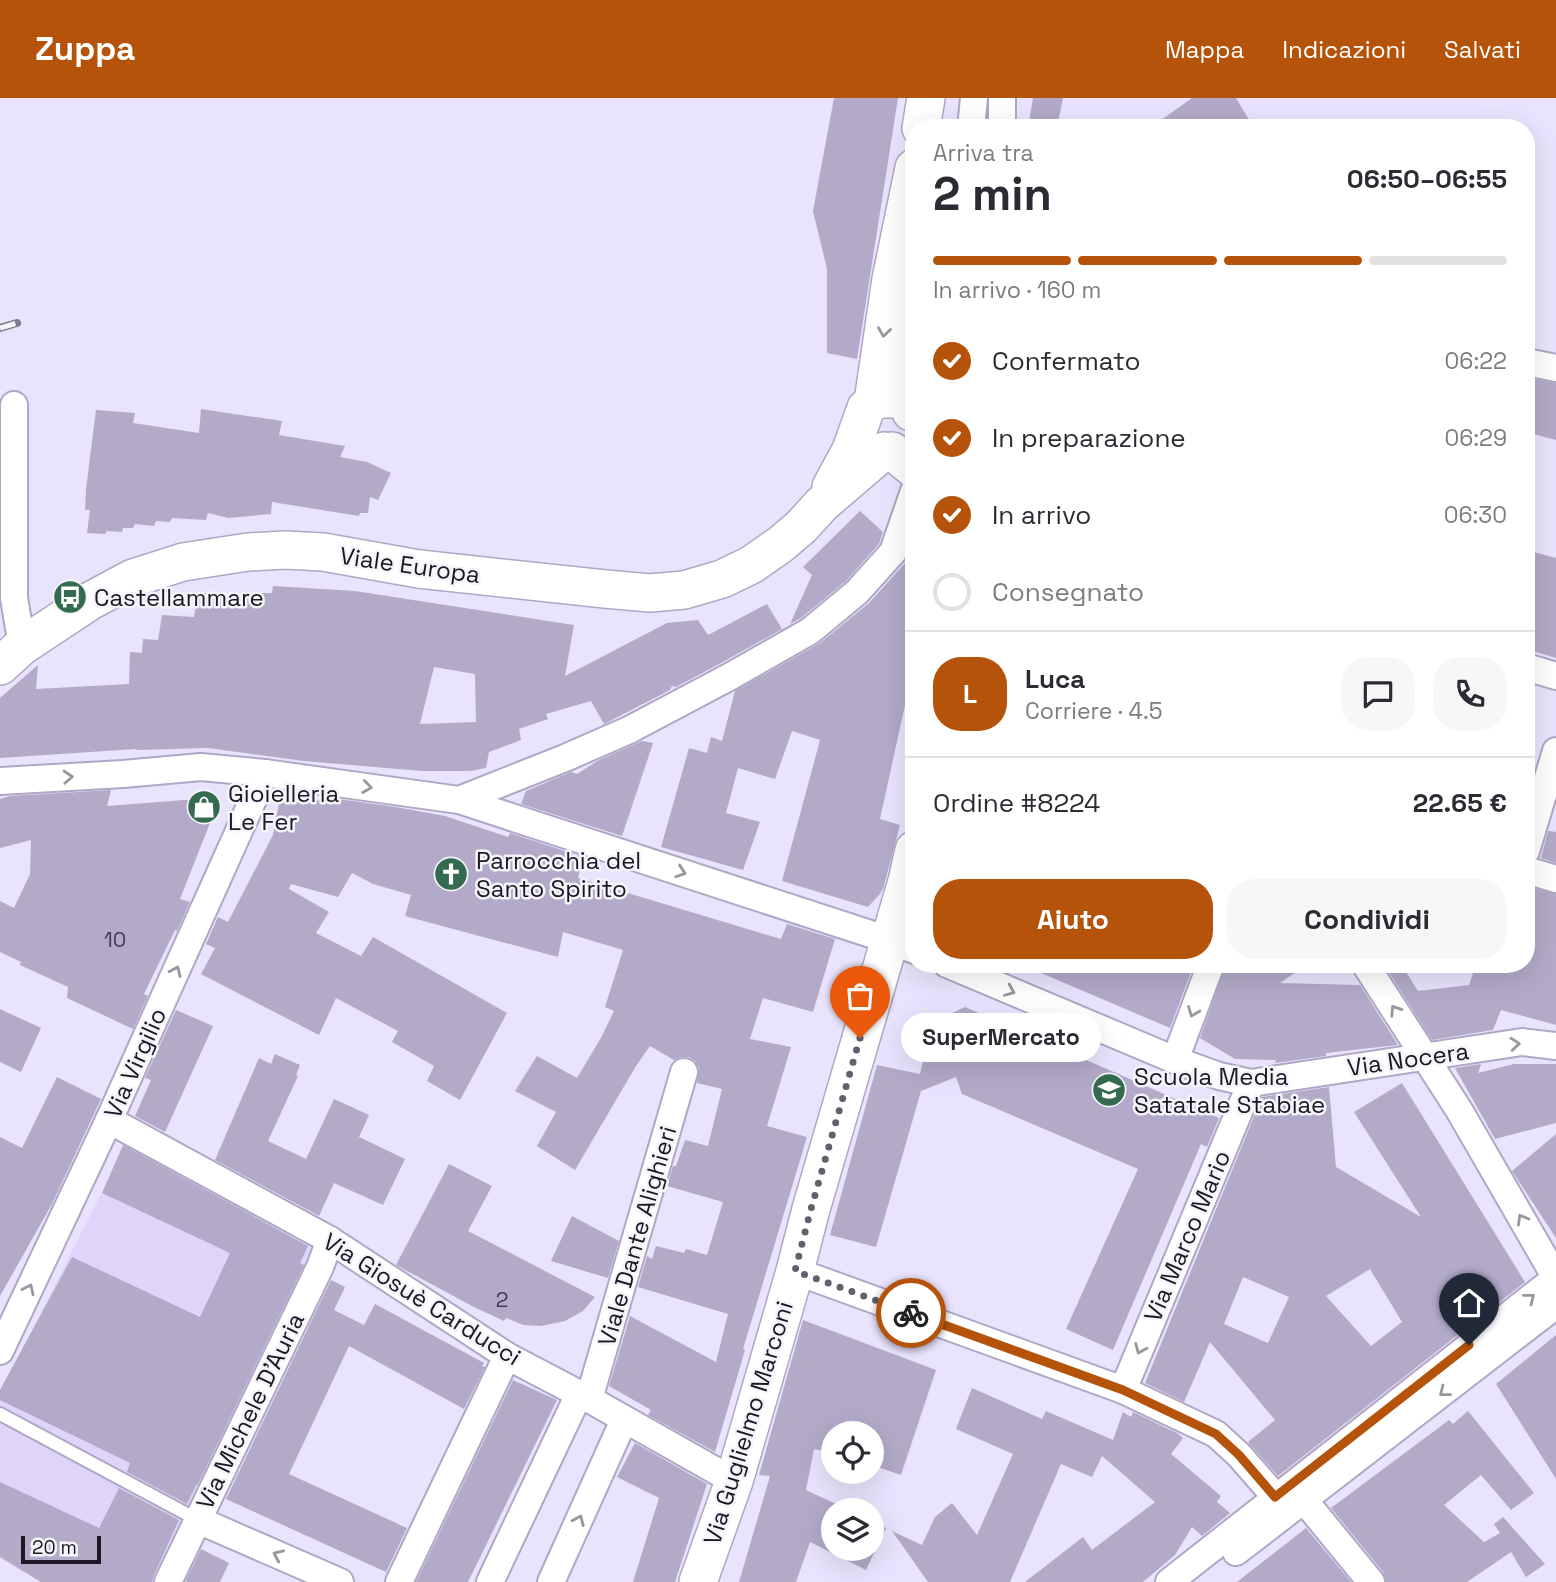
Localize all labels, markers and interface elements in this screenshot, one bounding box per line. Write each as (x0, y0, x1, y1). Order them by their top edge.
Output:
text: Zuppa (35, 28, 135, 70)
text: Mappa (1165, 34, 1244, 65)
text: Indicazioni (1282, 34, 1406, 65)
text: Salvati (1444, 34, 1521, 65)
text: Arriva tra (933, 138, 1034, 168)
text: 06:50–06:55 (1347, 162, 1507, 196)
text: 2 min (933, 165, 1052, 223)
text: In arrivo · 160 m (933, 275, 1101, 305)
one-way arrow (876, 326, 891, 337)
icon: check (933, 342, 971, 380)
text: Confermato (992, 344, 1140, 378)
text: 06:22 (1445, 346, 1507, 376)
icon: check (933, 419, 971, 457)
text: In preparazione (992, 421, 1186, 455)
text: 06:29 (1444, 423, 1507, 453)
icon: check (933, 496, 971, 534)
text: In arrivo (992, 498, 1091, 532)
text: 06:30 (1444, 500, 1507, 530)
street label: Viale Europa (338, 540, 483, 590)
text: Consegnato (992, 575, 1144, 609)
bus stop icon: Castellammare (51, 578, 89, 616)
place label: Castellammare (94, 582, 264, 613)
button: chat (1341, 657, 1415, 731)
button: phone (1433, 657, 1507, 731)
text: Luca (1025, 662, 1085, 696)
text: L (963, 677, 977, 711)
text: Corriere · 4.5 (1025, 696, 1163, 726)
one-way arrow (63, 769, 74, 784)
place label: Gioielleria Le Fer (228, 778, 340, 837)
one-way arrow (362, 780, 373, 795)
text: Ordine #8224 (933, 786, 1100, 820)
text: 22.65 € (1413, 786, 1507, 820)
shop icon: Gioielleria Le Fer (185, 788, 223, 826)
place label: Parrocchia del Santo Spirito (476, 845, 641, 904)
church icon: Parrocchia del Santo Spirito (432, 855, 470, 893)
one-way arrow (674, 864, 686, 878)
button: Aiuto (933, 879, 1213, 959)
button: Condividi (1227, 879, 1507, 959)
house number: 10 (104, 926, 126, 953)
one-way arrow (168, 966, 182, 978)
pin (830, 966, 890, 1038)
icon: bag (841, 977, 879, 1015)
one-way arrow (1003, 982, 1015, 996)
street label: Via Virgilio (97, 1003, 173, 1123)
one-way arrow (1391, 1005, 1404, 1018)
one-way arrow (1188, 1006, 1202, 1018)
callout: SuperMercato (902, 1014, 1102, 1062)
text: SuperMercato (922, 1022, 1080, 1052)
street label: Via Nocera (1345, 1035, 1471, 1083)
one-way arrow (1510, 1037, 1521, 1052)
place label: Scuola Media Satatale Stabiae (1134, 1061, 1325, 1120)
school or university icon: Scuola Media Satatale Stabiae (1090, 1071, 1128, 1109)
street label: Viale Dante Alighieri (591, 1122, 683, 1350)
street label: Via Marco Mario (1137, 1145, 1237, 1327)
one-way arrow (1517, 1213, 1530, 1226)
street label: Via Giosuè Carducci (317, 1226, 527, 1372)
pin (1439, 1273, 1499, 1345)
courier (876, 1278, 946, 1348)
one-way arrow (21, 1284, 35, 1296)
icon: home (1450, 1284, 1488, 1322)
house number: 2 (496, 1286, 508, 1313)
one-way arrow (1523, 1293, 1535, 1306)
icon: bike (892, 1294, 930, 1332)
street label: Via Guglielmo Marconi (696, 1297, 800, 1549)
street label: Via Michele D'Auria (189, 1307, 311, 1514)
one-way arrow (1134, 1342, 1148, 1354)
one-way arrow (1439, 1383, 1452, 1396)
map controls (821, 1421, 884, 1561)
button: locate (821, 1421, 884, 1484)
button: layers (821, 1498, 884, 1561)
one-way arrow (571, 1515, 585, 1527)
scale bar (21, 1533, 102, 1565)
text: 20 m (32, 1535, 77, 1560)
one-way arrow (272, 1549, 285, 1563)

